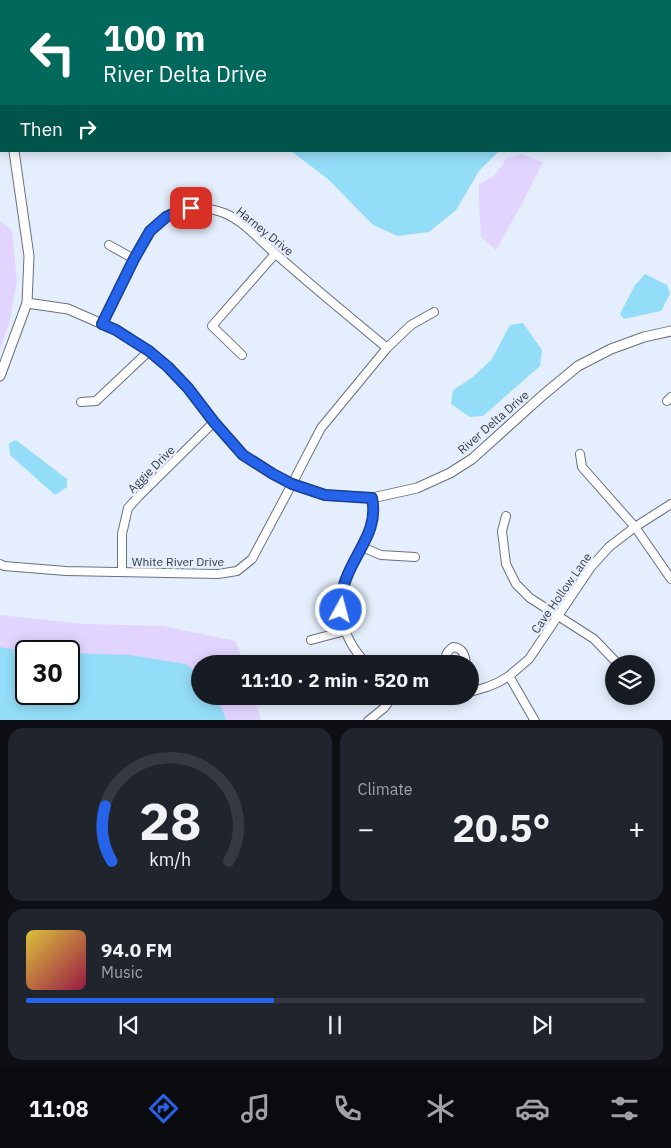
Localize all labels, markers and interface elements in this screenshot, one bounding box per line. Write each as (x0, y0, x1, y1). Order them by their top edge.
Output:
text: 100 m (103, 15, 206, 61)
icon: left (20, 20, 85, 85)
text: River Delta Drive (103, 59, 267, 88)
icon: right (73, 115, 101, 143)
text: Then (20, 117, 63, 141)
pin (170, 187, 212, 229)
icon: arrive (177, 194, 205, 222)
street label: Harney Drive (233, 203, 297, 259)
street label: River Delta Drive (454, 387, 532, 457)
street label: Aggie Drive (124, 442, 178, 496)
street label: Cave Hollow Lane (528, 549, 595, 636)
street label: White River Drive (132, 554, 225, 569)
position arrow (314, 583, 366, 635)
speed limit sign: 30 (15, 640, 80, 705)
map controls (605, 655, 655, 705)
button: layers (605, 655, 655, 705)
text: 11:10 · 2 min · 520 m (241, 668, 429, 692)
text: Climate (358, 779, 413, 799)
text: 28 (139, 787, 201, 854)
text: 20.5° (452, 803, 550, 852)
text: − (358, 810, 374, 847)
text: + (628, 810, 645, 847)
text: km/h (149, 848, 191, 871)
text: 94.0 FM (101, 938, 172, 962)
text: Music (101, 962, 143, 982)
icon: previous (115, 1011, 143, 1039)
icon: pause (321, 1011, 349, 1039)
icon: next (528, 1011, 556, 1039)
icon: directions (146, 1091, 181, 1126)
icon: music (238, 1091, 273, 1126)
icon: phone (330, 1091, 365, 1126)
icon: climate (423, 1091, 458, 1126)
icon: car (515, 1091, 550, 1126)
icon: filters (607, 1091, 642, 1126)
text: 11:08 (29, 1094, 89, 1123)

